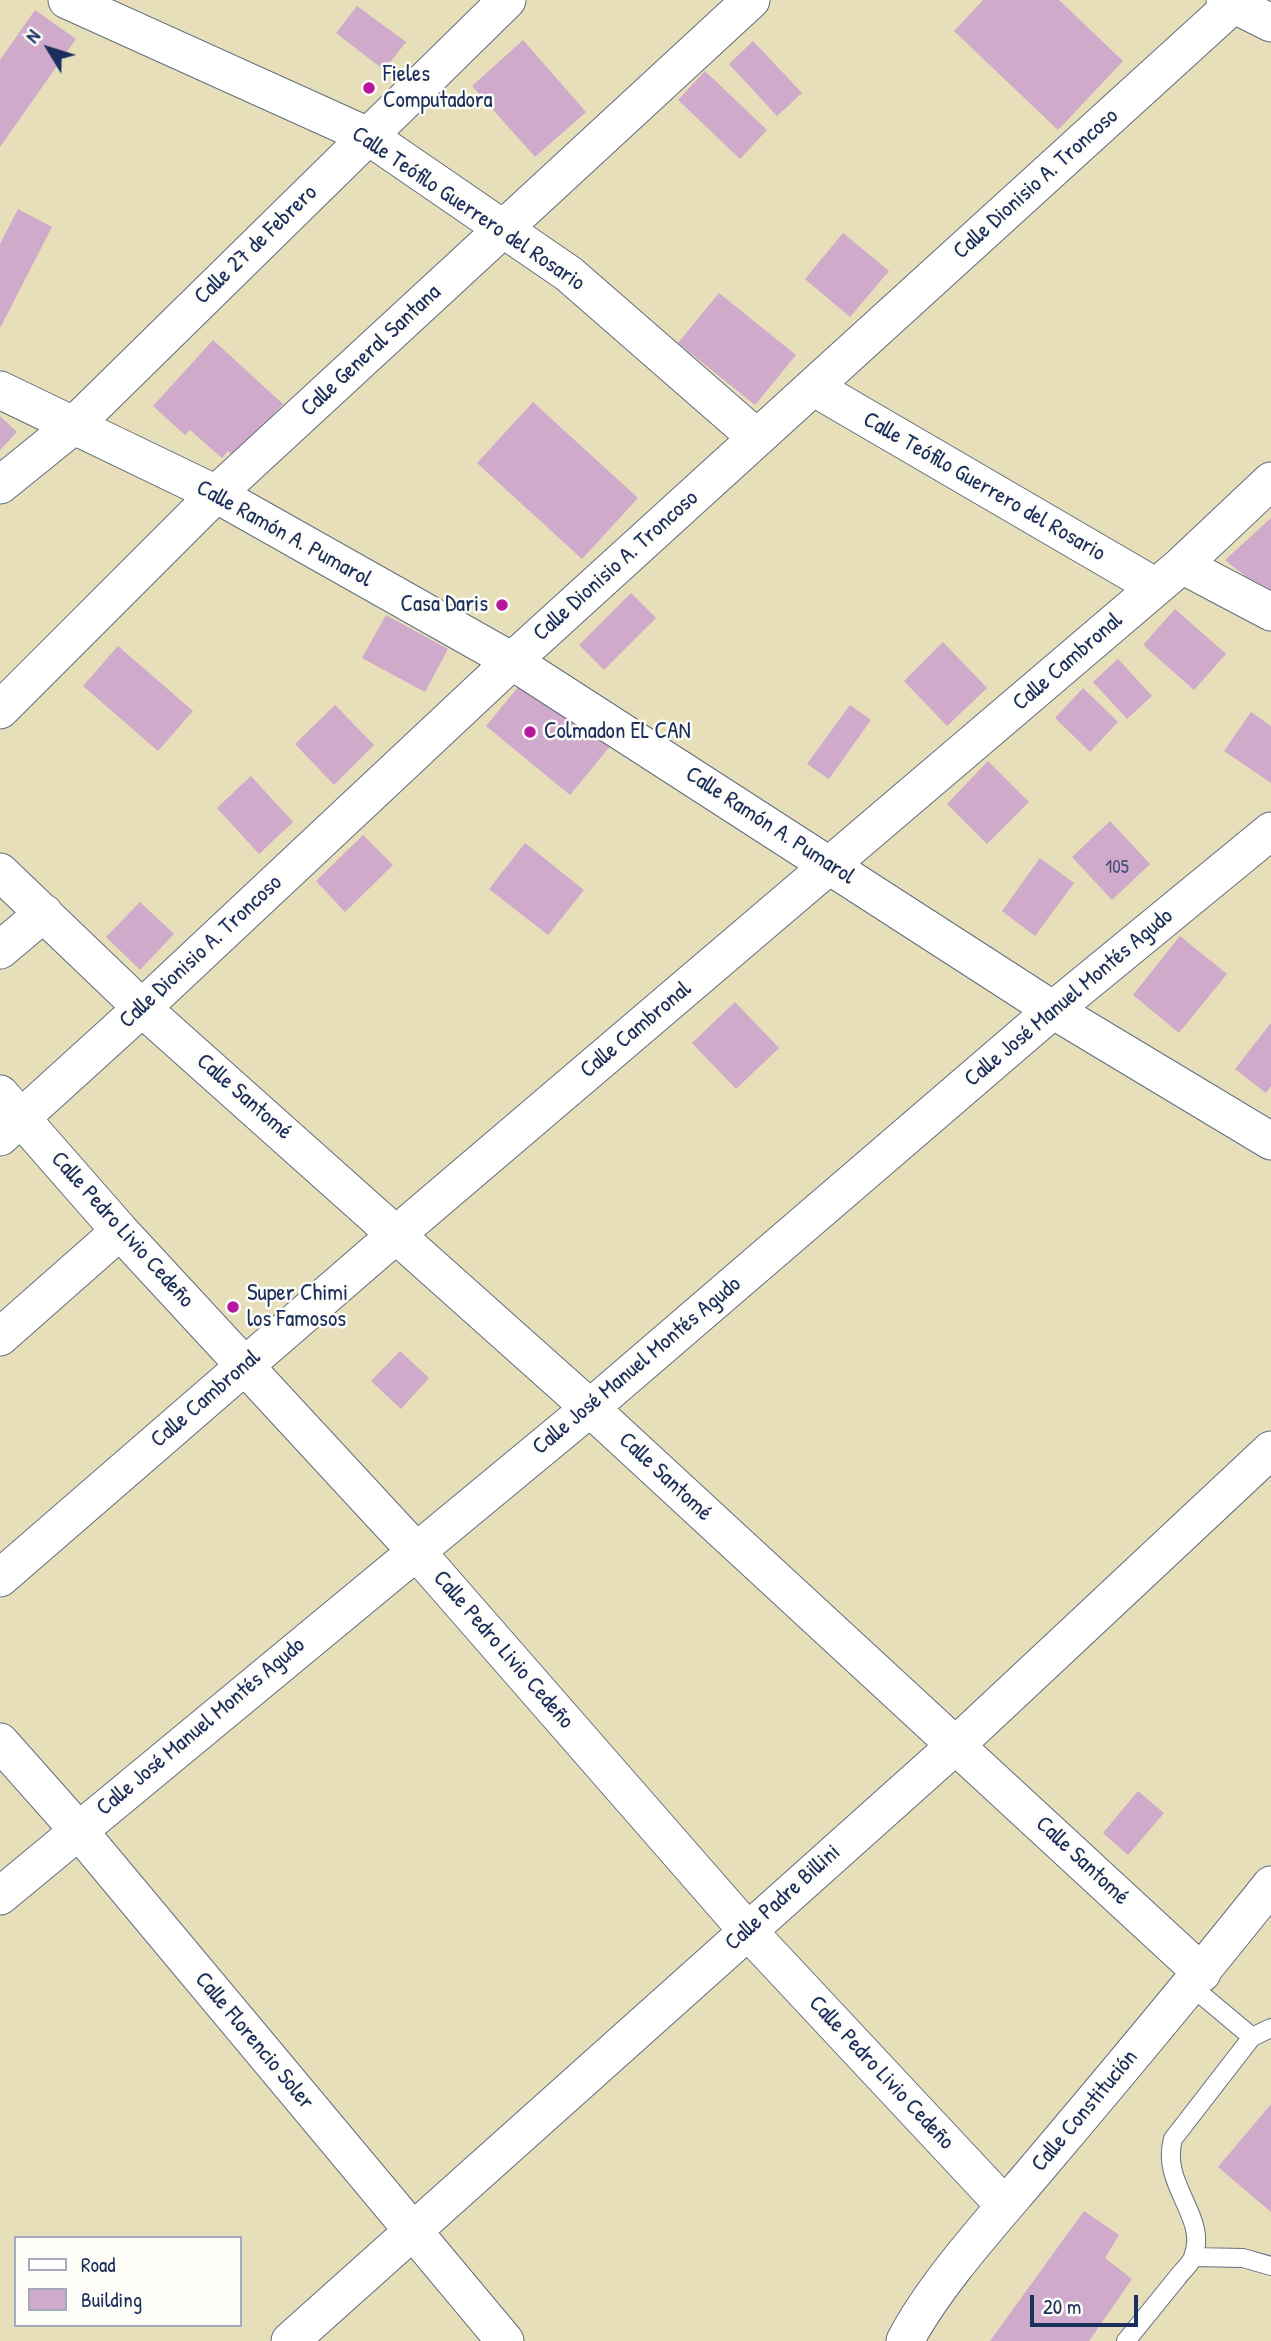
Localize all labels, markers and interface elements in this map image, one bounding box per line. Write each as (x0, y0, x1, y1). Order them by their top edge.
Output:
north arrow (14, 14, 84, 84)
text: N (19, 24, 46, 48)
place label: Fieles Computadora (383, 61, 493, 115)
marker: Fieles Computadora (361, 80, 377, 96)
street label: Calle Dionisio A. Troncoso (948, 103, 1124, 265)
street label: Calle Teófilo Guerrero del Rosario (346, 121, 590, 297)
street label: Calle 27 de Febrero (189, 179, 323, 311)
street label: Calle General Santana (295, 279, 447, 423)
street label: Calle Teófilo Guerrero del Rosario (858, 406, 1110, 568)
street label: Calle Ramón A. Pumarol (191, 474, 377, 594)
street label: Calle Dionisio A. Troncoso (528, 485, 704, 647)
place label: Casa Daris (400, 591, 488, 619)
marker: Casa Daris (494, 597, 510, 613)
street label: Calle Cambronal (1007, 607, 1129, 717)
place label: Colmadon EL CAN (544, 718, 691, 746)
marker: Colmadon EL CAN (522, 724, 538, 740)
street label: Calle Ramón A. Pumarol (680, 761, 860, 891)
house number: 105 (1105, 857, 1129, 879)
street label: Calle Dionisio A. Troncoso (114, 869, 288, 1035)
street label: Calle José Manuel Montés Agudo (959, 903, 1179, 1093)
street label: Calle Cambronal (575, 976, 697, 1084)
street label: Calle Santomé (190, 1048, 298, 1146)
street label: Calle Pedro Livio Cedeño (45, 1146, 199, 1314)
street label: Calle José Manuel Montés Agudo (527, 1271, 747, 1461)
place label: Super Chimi los Famosos (247, 1280, 348, 1334)
marker: Super Chimi los Famosos (225, 1299, 241, 1315)
street label: Calle Cambronal (145, 1344, 267, 1454)
street label: Calle Santomé (612, 1427, 718, 1527)
street label: Calle Pedro Livio Cedeño (427, 1565, 579, 1735)
street label: Calle José Manuel Montés Agudo (91, 1632, 311, 1822)
street label: Calle Santomé (1029, 1811, 1135, 1911)
street label: Calle Padre Billini (720, 1839, 846, 1957)
street label: Calle Florencio Soler (188, 1967, 320, 2115)
street label: Calle Pedro Livio Cedeño (802, 1990, 960, 2156)
street label: Calle Constitución (1026, 2044, 1144, 2178)
legend (14, 2236, 242, 2327)
text: Road (81, 2250, 115, 2279)
scale bar (1033, 2282, 1142, 2326)
text: Building (81, 2285, 142, 2314)
text: 20 m (1043, 2292, 1081, 2321)

